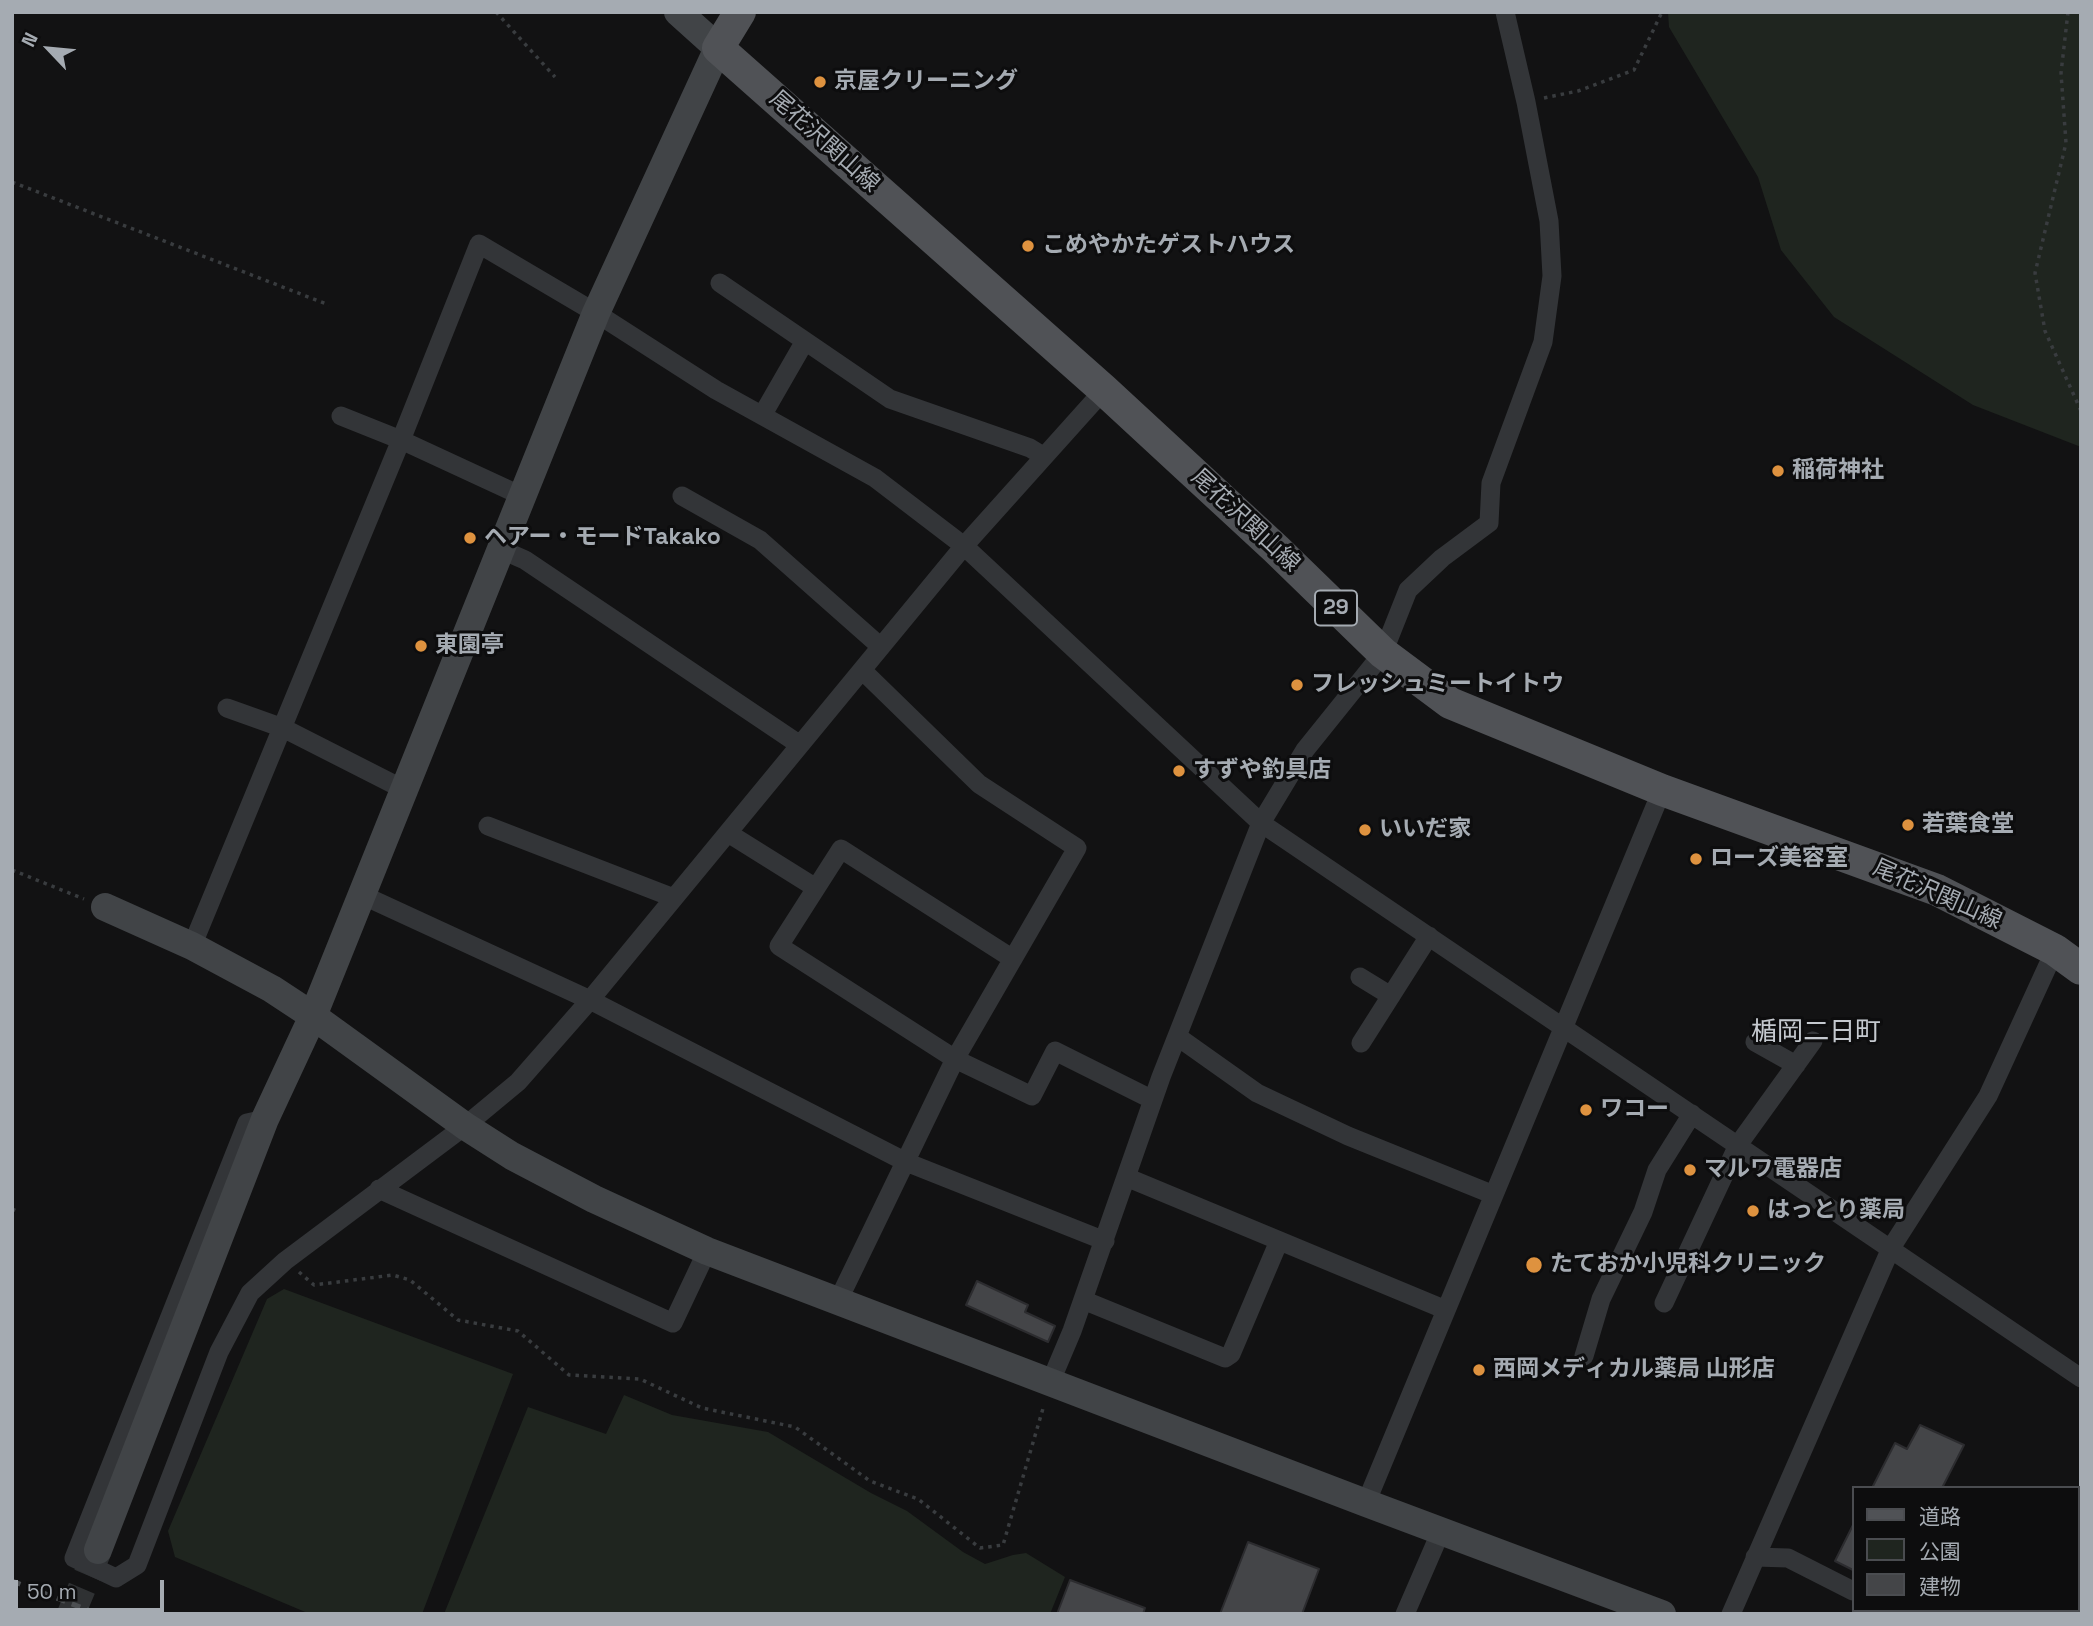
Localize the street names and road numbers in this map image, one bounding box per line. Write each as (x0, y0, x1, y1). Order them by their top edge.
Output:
street label: 尾花沢関山線 (763, 86, 885, 198)
street label: 尾花沢関山線 (1185, 464, 1305, 578)
road number: 29 (1315, 590, 1357, 626)
street label: 尾花沢関山線 (1868, 854, 2006, 936)

